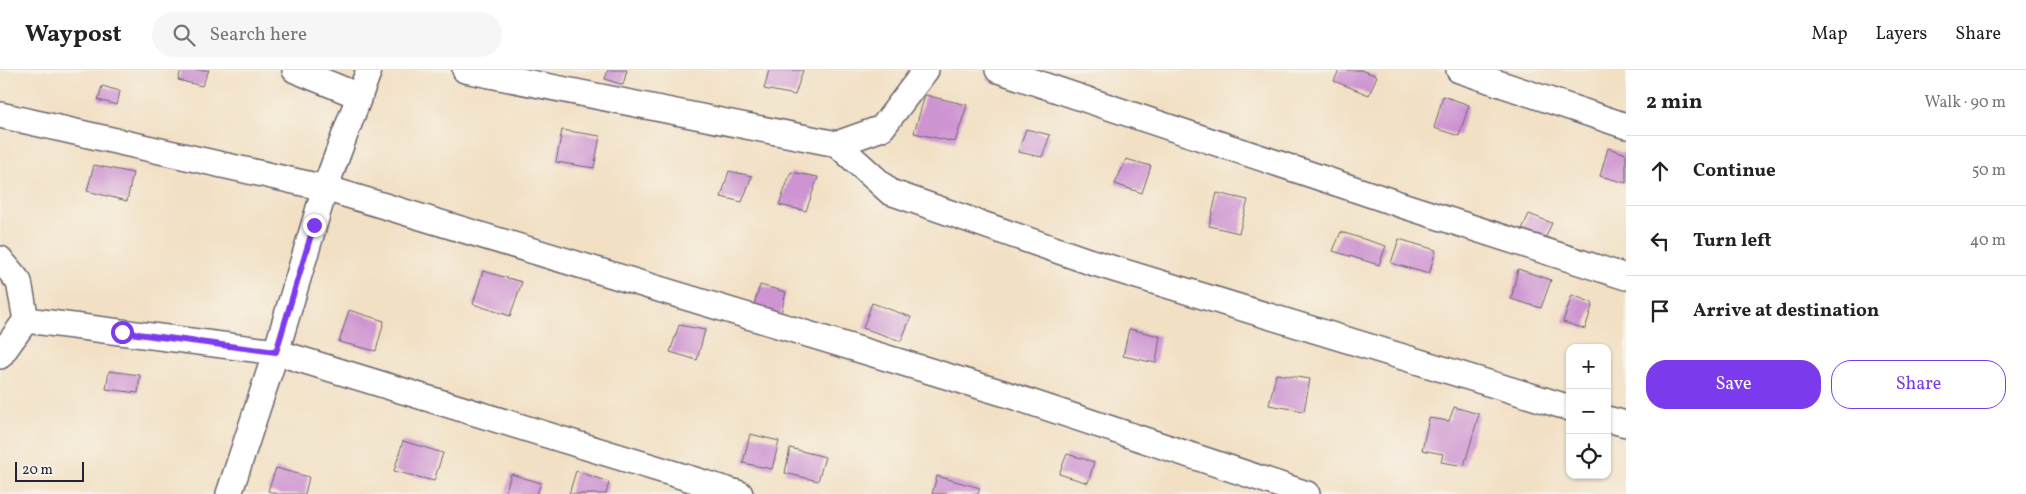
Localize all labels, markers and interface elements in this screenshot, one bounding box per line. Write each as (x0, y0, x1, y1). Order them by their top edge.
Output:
search box (152, 12, 502, 57)
text: Waypost (25, 18, 122, 52)
icon: search (170, 21, 198, 49)
text: Search here (210, 22, 307, 48)
text: Map (1811, 22, 1847, 47)
text: Layers (1875, 22, 1927, 47)
text: Share (1955, 22, 2001, 47)
text: 2 min (1646, 88, 1703, 117)
text: Walk · 90 m (1924, 92, 2006, 114)
icon: ahead (1646, 157, 1674, 185)
text: Continue (1693, 158, 1776, 184)
text: 50 m (1972, 160, 2006, 182)
route end (303, 214, 326, 237)
icon: left (1646, 227, 1674, 255)
text: Turn left (1693, 228, 1772, 254)
text: 40 m (1970, 230, 2006, 252)
icon: arrive (1646, 297, 1674, 325)
text: Arrive at destination (1693, 298, 1879, 324)
route start (111, 321, 134, 344)
map controls (1566, 344, 1611, 479)
button: + (1566, 344, 1611, 389)
button: Save (1646, 360, 1821, 409)
button: Share (1831, 360, 2006, 409)
button: − (1566, 389, 1611, 434)
button: locate (1566, 434, 1611, 479)
scale bar (15, 459, 84, 482)
text: 20 m (22, 461, 53, 480)

